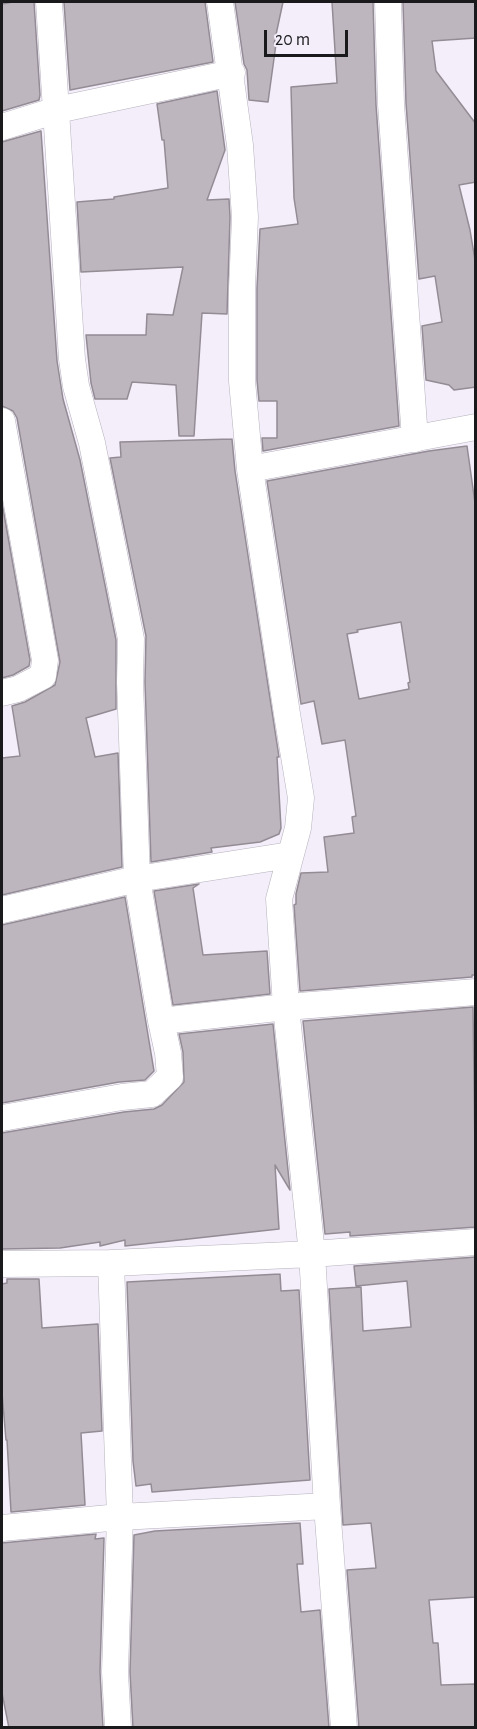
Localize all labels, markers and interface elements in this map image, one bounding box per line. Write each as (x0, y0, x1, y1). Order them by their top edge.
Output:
scale bar (267, 18, 351, 56)
text: 20 m (275, 31, 310, 49)

